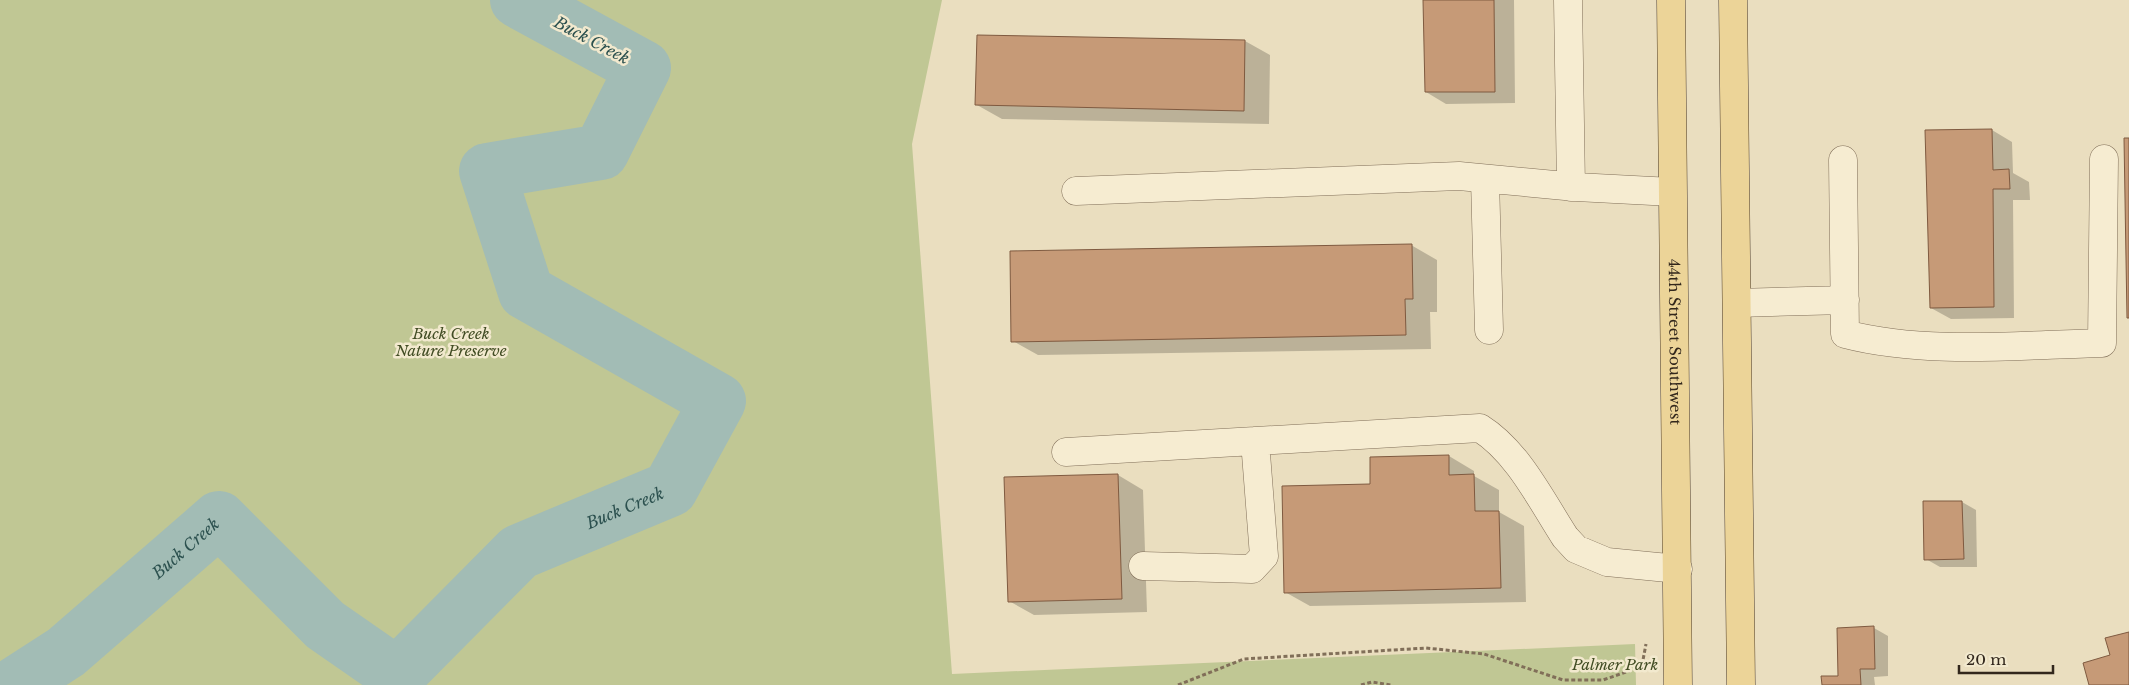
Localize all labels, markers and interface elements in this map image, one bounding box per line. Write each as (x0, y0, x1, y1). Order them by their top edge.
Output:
water label: Buck Creek (550, 11, 633, 68)
street label: 44th Street Southwest (1665, 259, 1685, 426)
park label: Buck Creek Nature Preserve (394, 324, 507, 360)
water label: Buck Creek (582, 483, 667, 533)
water label: Buck Creek (147, 514, 223, 583)
scale bar (1959, 642, 2053, 674)
text: 20 m (1966, 650, 2006, 669)
park label: Palmer Park (1571, 655, 1658, 674)

